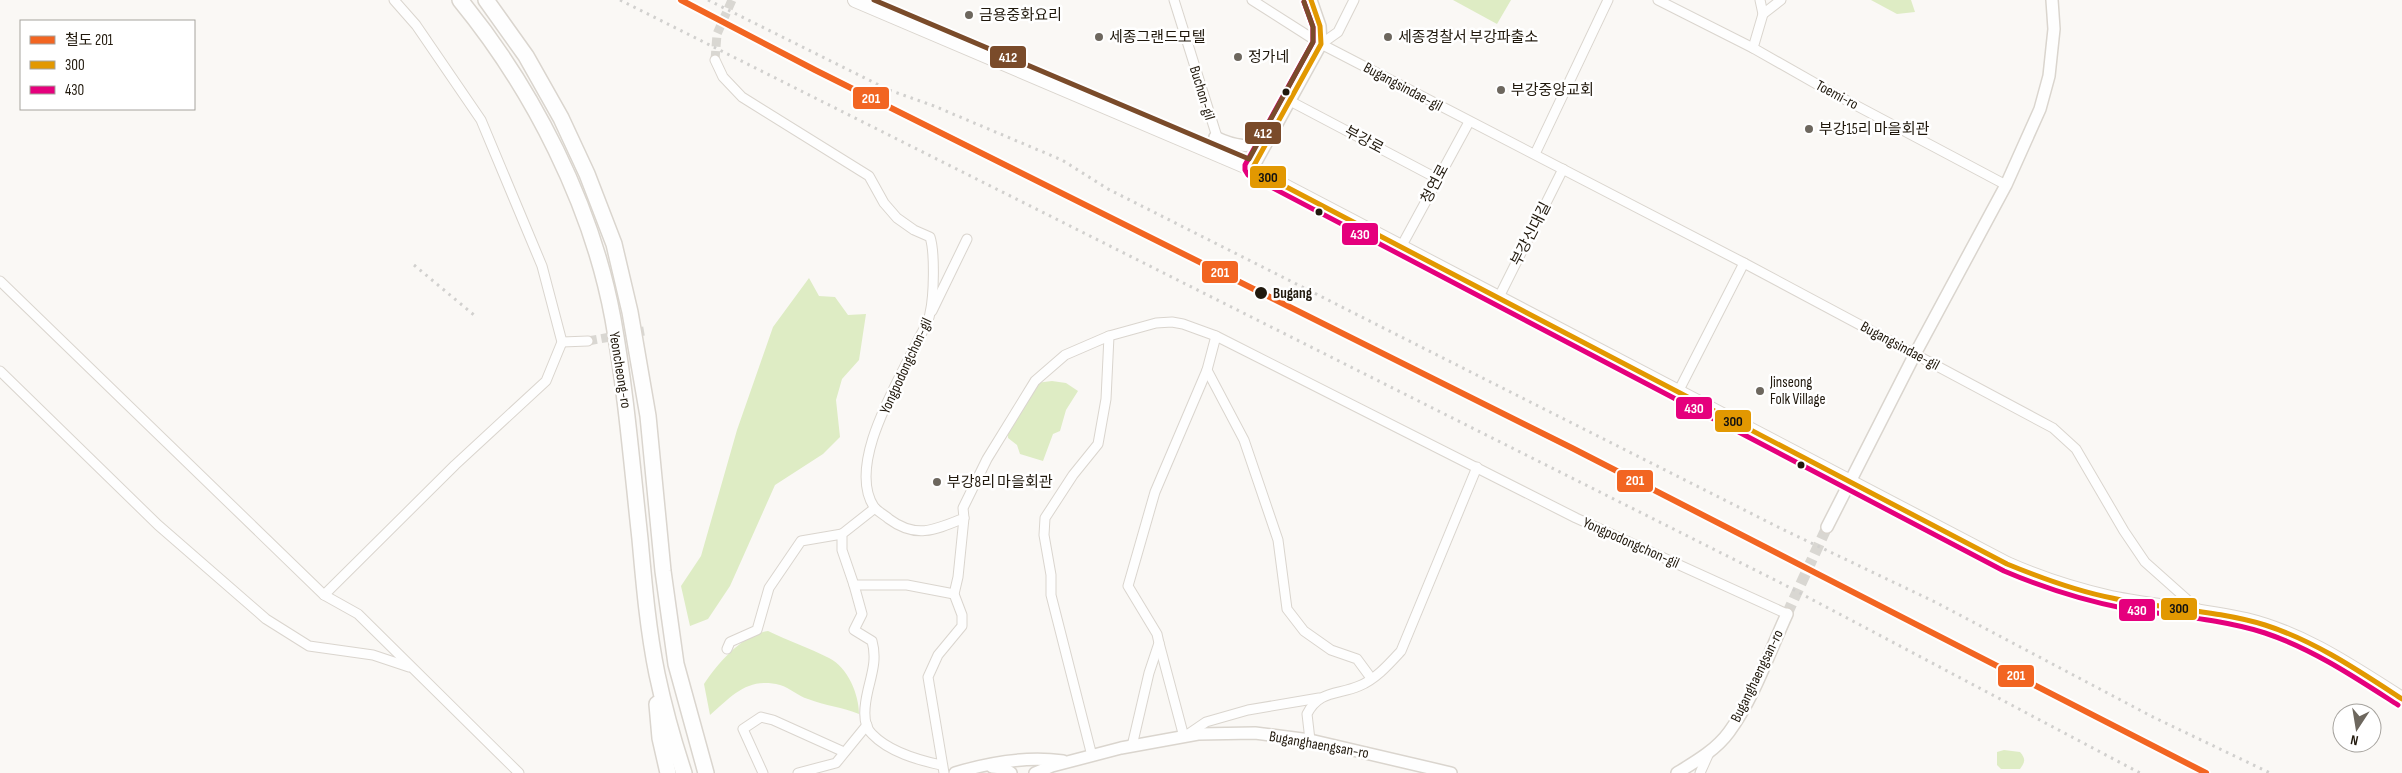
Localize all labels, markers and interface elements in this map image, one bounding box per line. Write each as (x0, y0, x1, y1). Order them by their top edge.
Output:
place label: 금용중화요리 (979, 6, 1062, 25)
marker: 금용중화요리 (963, 9, 975, 21)
legend (20, 20, 195, 110)
place label: 세종그랜드모텔 (1109, 28, 1206, 47)
place label: 세종경찰서 부강파출소 (1398, 28, 1539, 47)
text: 철도 201 (65, 31, 114, 50)
marker: 세종그랜드모텔 (1093, 31, 1105, 43)
marker: 세종경찰서 부강파출소 (1382, 31, 1394, 43)
line badge: 412 (989, 45, 1027, 69)
place label: 정가네 (1248, 48, 1289, 67)
text: 412 (999, 49, 1017, 66)
marker: 정가네 (1232, 51, 1244, 63)
text: 300 (65, 56, 85, 75)
street label: Bugangsindae-gil (1360, 58, 1446, 116)
street label: Buchon-gil (1185, 64, 1219, 122)
street label: Toemi-ro (1812, 76, 1862, 114)
text: 430 (65, 81, 84, 100)
place label: 부강중앙교회 (1511, 81, 1594, 100)
marker: 부강중앙교회 (1495, 84, 1507, 96)
line badge: 201 (852, 86, 890, 110)
unlabelled marker (1281, 87, 1291, 97)
text: 201 (862, 90, 881, 107)
place label: 부강15리 마을회관 (1819, 120, 1929, 139)
line badge: 412 (1244, 121, 1282, 145)
street label: 부강로 (1341, 122, 1387, 158)
marker: 부강15리 마을회관 (1803, 123, 1815, 135)
text: 412 (1254, 125, 1272, 142)
street label: 청연로 (1417, 161, 1453, 207)
line badge: 300 (1249, 165, 1287, 189)
text: 300 (1258, 169, 1278, 186)
street label: 부강신대길 (1507, 199, 1555, 269)
unlabelled marker (1314, 207, 1324, 217)
line badge: 430 (1341, 222, 1379, 246)
text: 430 (1350, 226, 1370, 243)
line badge: 201 (1201, 260, 1239, 284)
text: 201 (1211, 264, 1230, 281)
place label: Bugang (1273, 284, 1313, 303)
marker: Bugang (1253, 285, 1269, 301)
street label: Yongpodongchon-gil (875, 315, 937, 417)
street label: Bugangsindae-gil (1857, 317, 1943, 375)
street label: Yeoncheong-ro (605, 330, 635, 410)
place label: Jinseong Folk Village (1769, 373, 1825, 409)
marker: Jinseong Folk Village (1754, 385, 1766, 397)
line badge: 430 (1675, 396, 1713, 420)
text: 430 (1684, 400, 1704, 417)
line badge: 300 (1714, 409, 1752, 433)
text: 300 (1723, 413, 1743, 430)
unlabelled marker (1796, 460, 1806, 470)
line badge: 201 (1616, 469, 1654, 493)
text: 201 (1626, 472, 1645, 489)
place label: 부강8리 마을회관 (947, 473, 1053, 492)
marker: 부강8리 마을회관 (931, 476, 943, 488)
street label: Yongpodongchon-gil (1580, 513, 1682, 573)
line badge: 300 (2160, 597, 2198, 621)
line badge: 430 (2118, 598, 2156, 622)
text: 300 (2169, 600, 2189, 617)
text: 430 (2127, 602, 2147, 619)
street label: Buganghaengsan-ro (1726, 626, 1788, 726)
line badge: 201 (1997, 664, 2035, 688)
text: 201 (2007, 667, 2026, 684)
north arrow (2332, 703, 2382, 753)
street label: Buganghaengsan-ro (1268, 727, 1370, 763)
text: N (2349, 731, 2360, 749)

